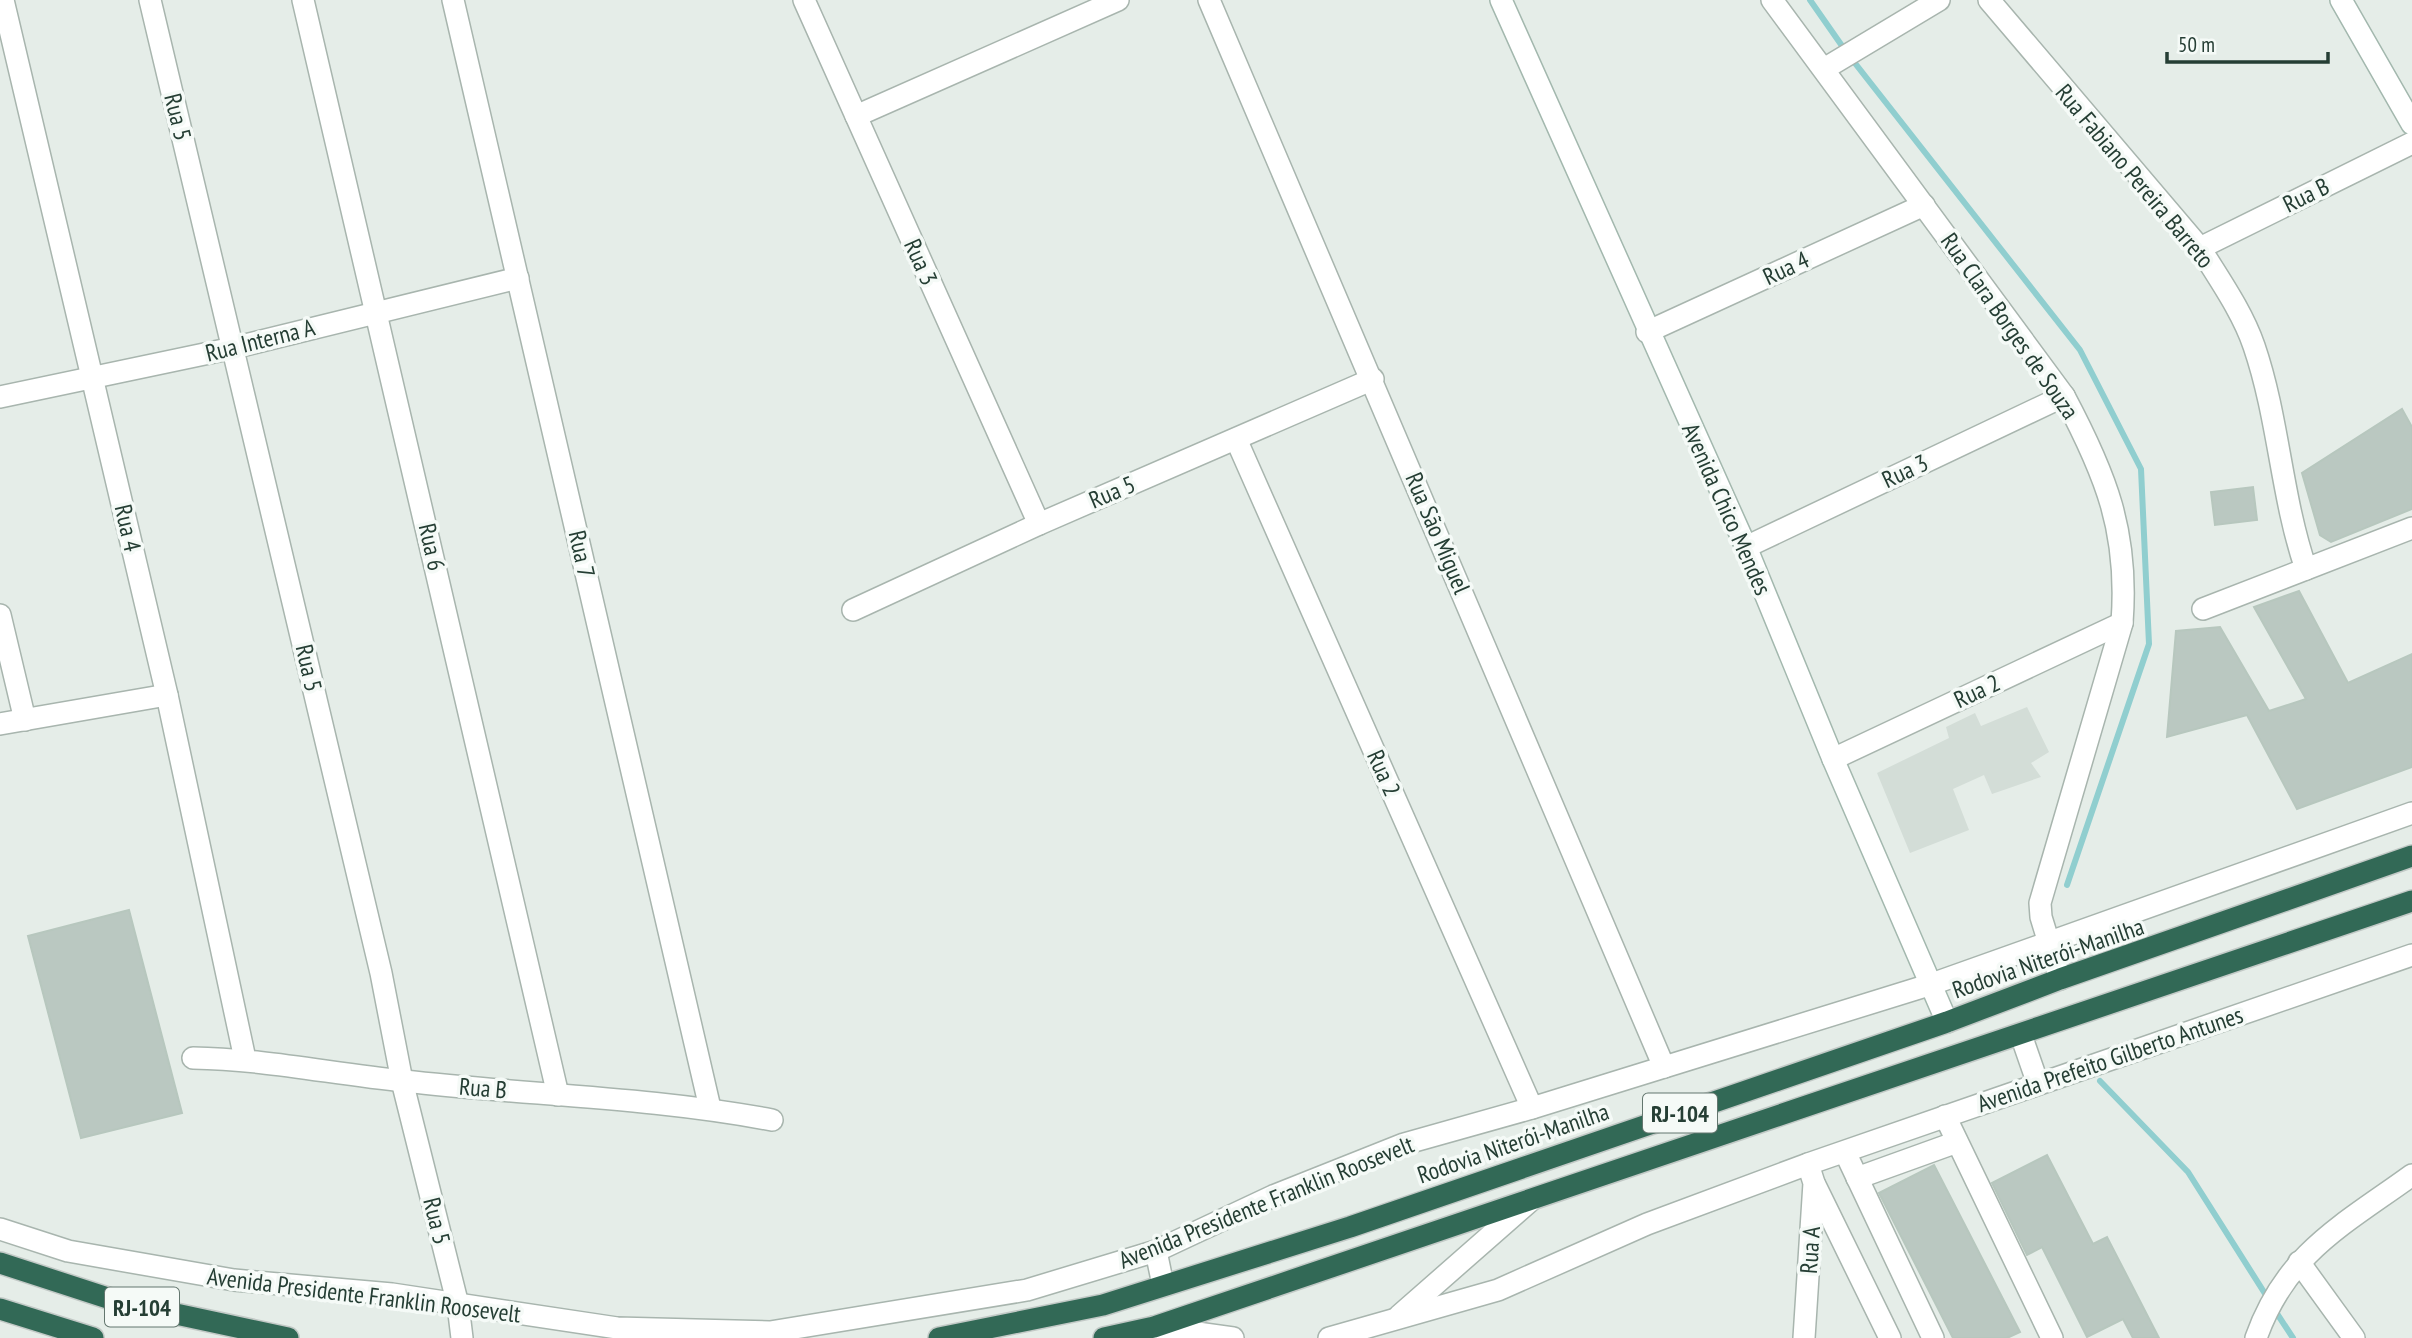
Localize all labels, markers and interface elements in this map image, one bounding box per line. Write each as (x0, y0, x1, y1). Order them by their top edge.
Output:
scale bar (2167, 21, 2328, 65)
text: 50 m (2178, 31, 2215, 58)
street label: Rua Fabiano Pereira Barreto (2049, 78, 2221, 274)
street label: Rua 5 (157, 90, 199, 144)
street label: Rua B (2278, 171, 2334, 219)
street label: Rua Clara Borges de Souza (1934, 227, 2086, 425)
street label: Rua 3 (897, 234, 945, 290)
street label: Rua 4 (1758, 244, 1814, 292)
street label: Rua Interna A (202, 311, 319, 369)
street label: Avenida Chico Mendes (1675, 418, 1779, 600)
street label: Rua 3 (1877, 447, 1933, 495)
street label: Rua 5 (1084, 468, 1140, 516)
street label: Rua São Miguel (1399, 468, 1478, 599)
street label: Rua 4 (108, 501, 148, 555)
street label: Rua 6 (412, 520, 452, 574)
street label: Rua 7 (562, 527, 602, 581)
street label: Rua 5 (289, 641, 329, 695)
street label: Rua 2 (1949, 667, 2005, 715)
street label: Rua 2 (1360, 745, 1408, 801)
street label: Rodovia Niterói-Manilha (1948, 911, 2148, 1005)
street label: Avenida Prefeito Gilberto Antunes (1973, 999, 2247, 1119)
street label: Rua B (458, 1070, 508, 1106)
road number: RJ-104 (1643, 1094, 1717, 1132)
street label: Rodovia Niterói-Manilha (1413, 1096, 1613, 1190)
street label: Avenida Presidente Franklin Roosevelt (1114, 1128, 1418, 1275)
street label: Rua 5 (416, 1194, 458, 1248)
street label: Rua A (1793, 1225, 1827, 1275)
street label: Avenida Presidente Franklin Roosevelt (205, 1260, 523, 1330)
road number: RJ-104 (105, 1288, 179, 1326)

